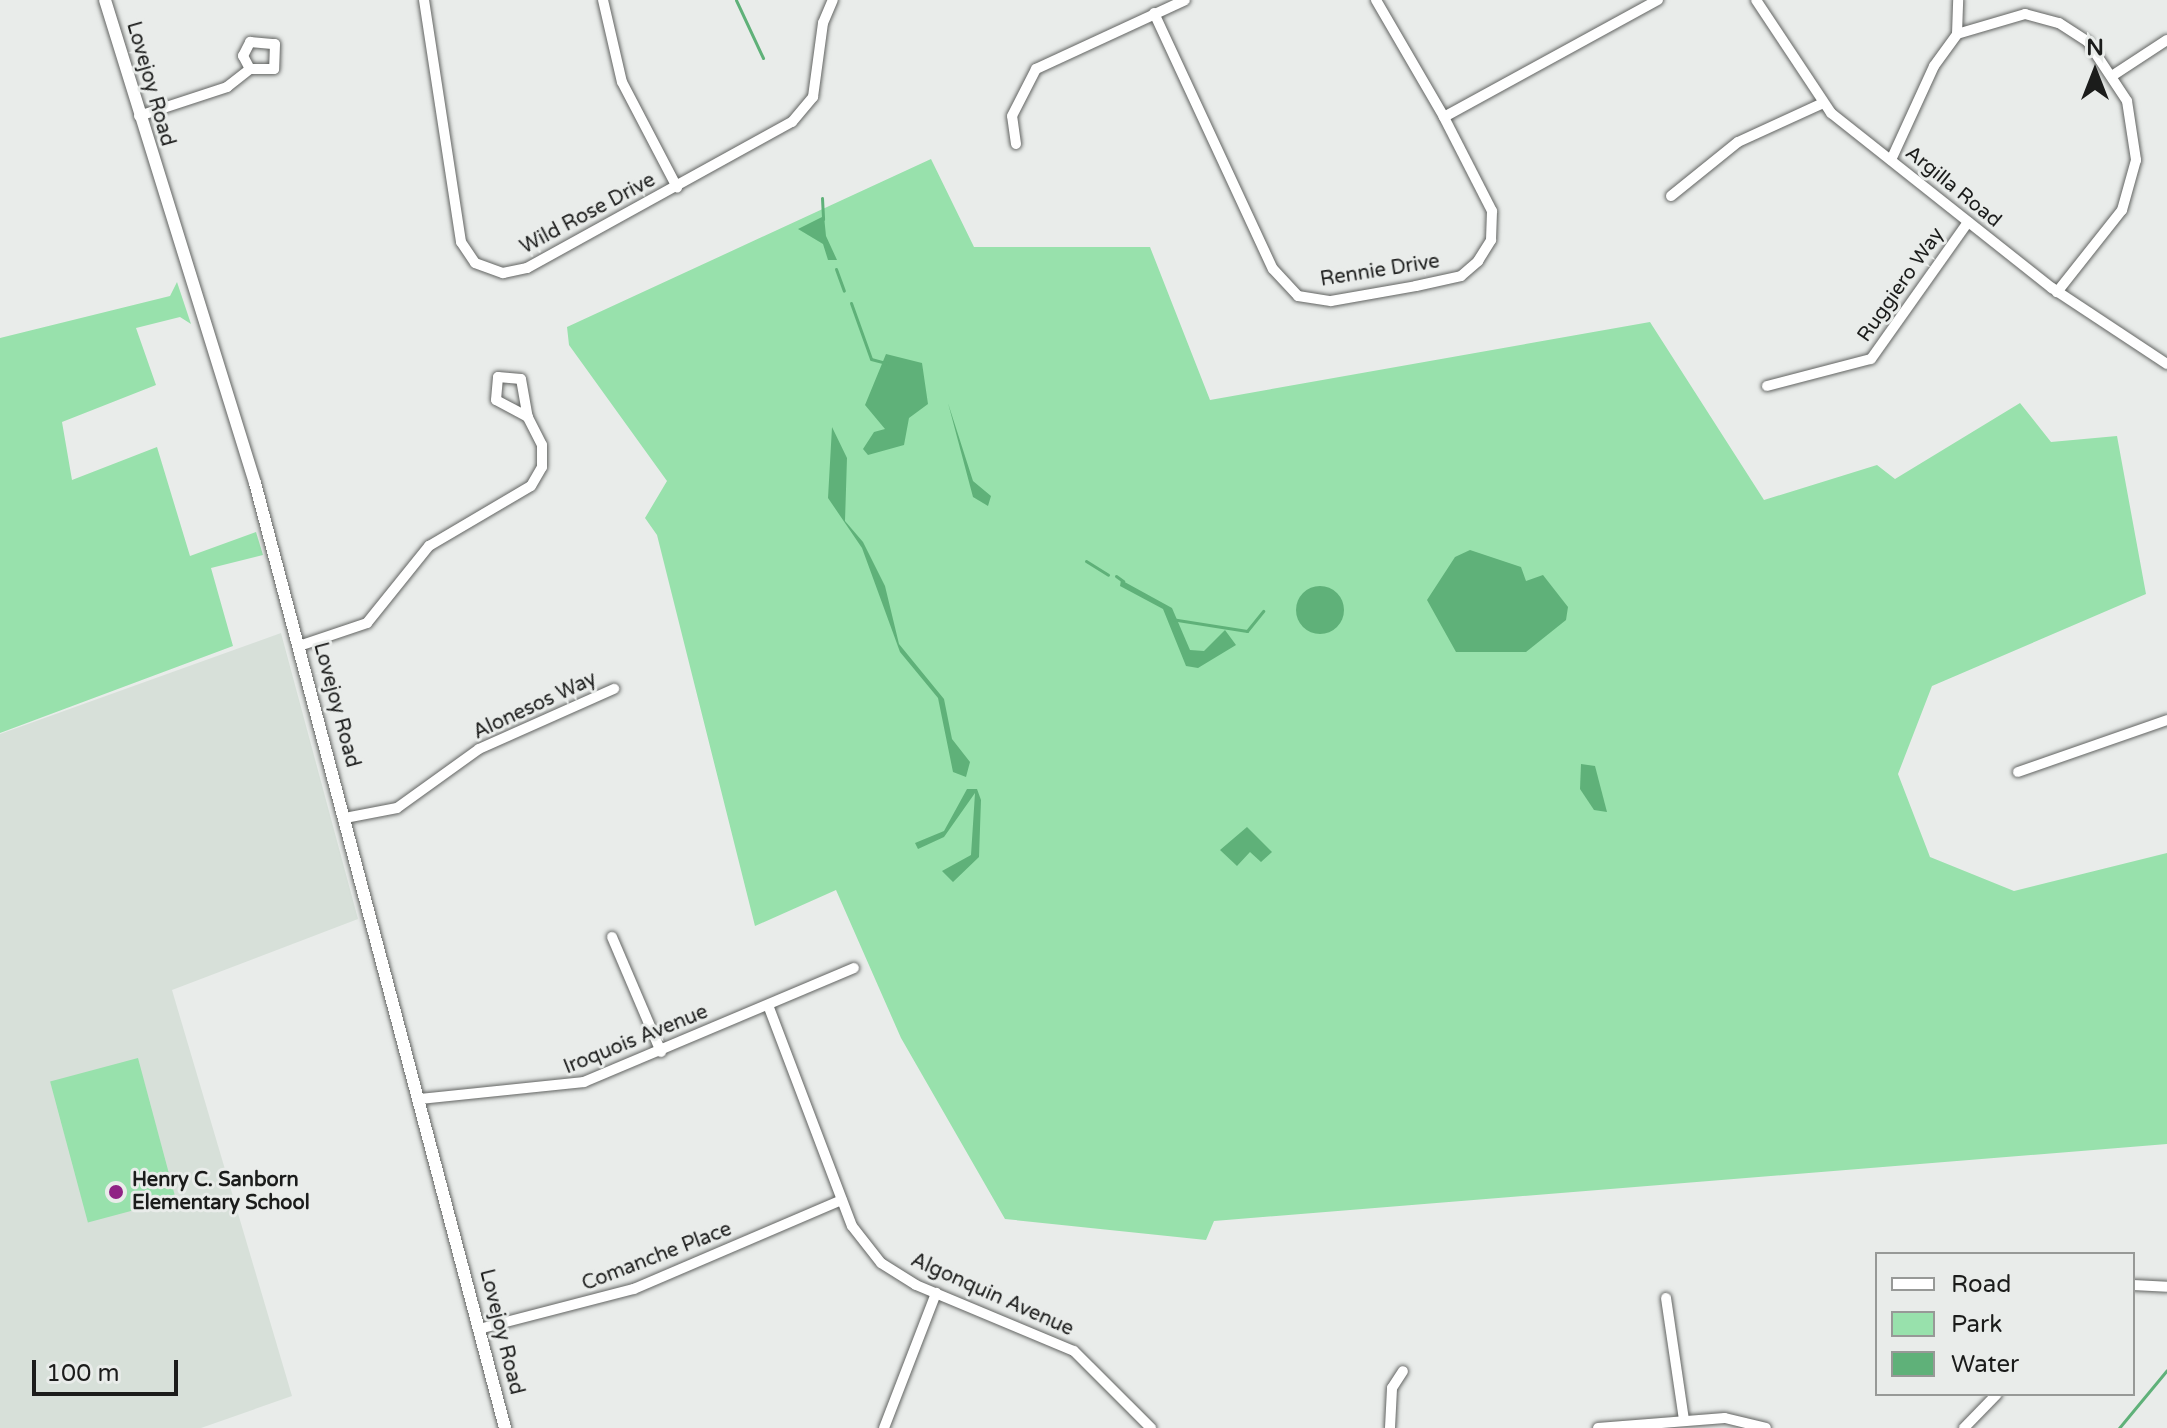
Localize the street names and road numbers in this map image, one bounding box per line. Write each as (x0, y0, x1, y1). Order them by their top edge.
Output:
street label: Lovejoy Road (121, 19, 179, 149)
street label: Argilla Road (1900, 141, 2006, 233)
street label: Wild Rose Drive (516, 168, 660, 260)
street label: Ruggiero Way (1853, 223, 1949, 347)
street label: Rennie Drive (1319, 250, 1441, 292)
street label: Lovejoy Road (308, 640, 364, 770)
street label: Alonesos Way (470, 667, 600, 745)
street label: Iroquois Avenue (560, 1000, 712, 1080)
street label: Comanche Place (579, 1217, 735, 1297)
street label: Algonquin Avenue (907, 1248, 1077, 1342)
street label: Lovejoy Road (474, 1267, 528, 1397)

